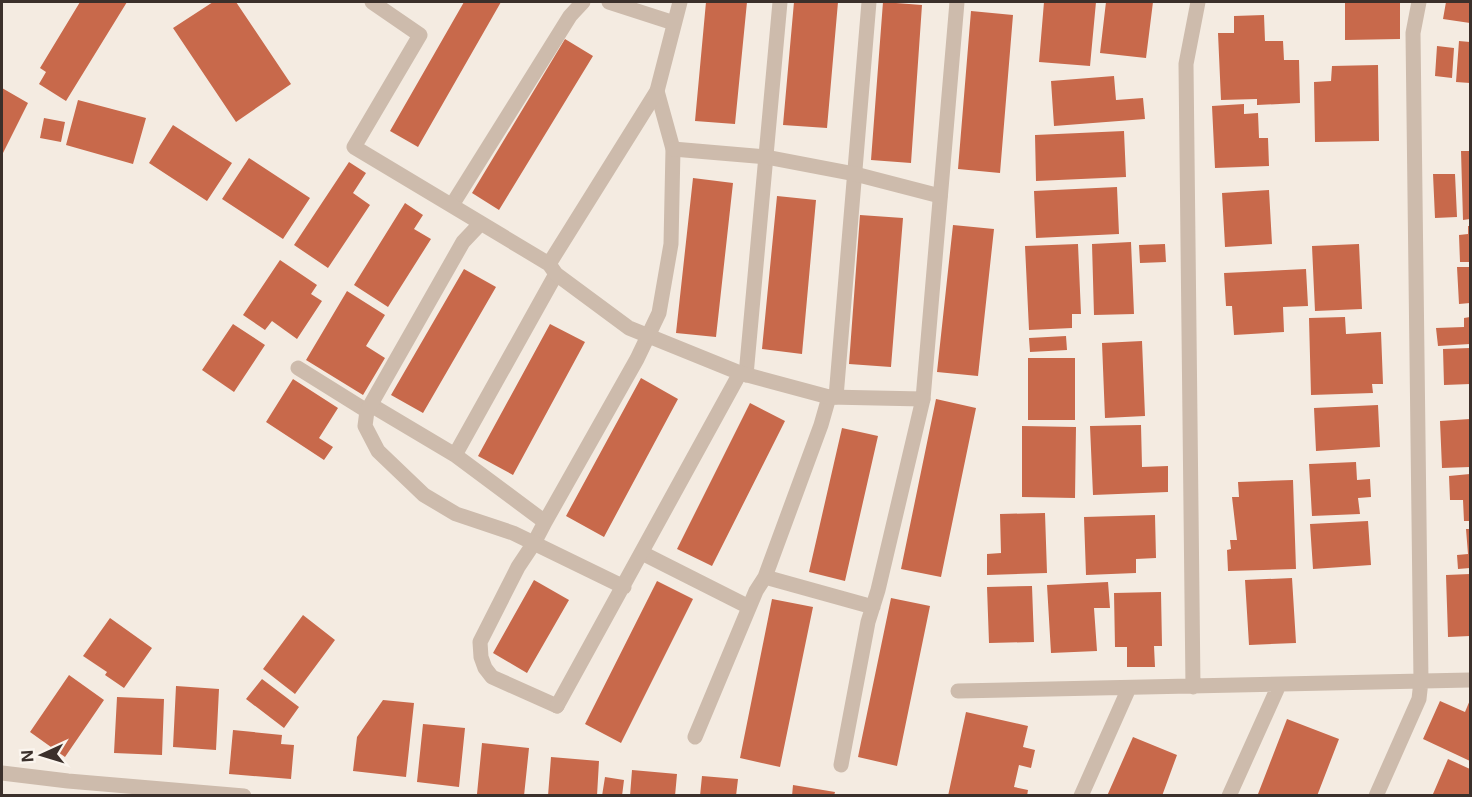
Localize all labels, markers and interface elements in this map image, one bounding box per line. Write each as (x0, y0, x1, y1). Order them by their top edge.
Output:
north arrow (12, 725, 72, 785)
text: N (17, 749, 37, 763)

